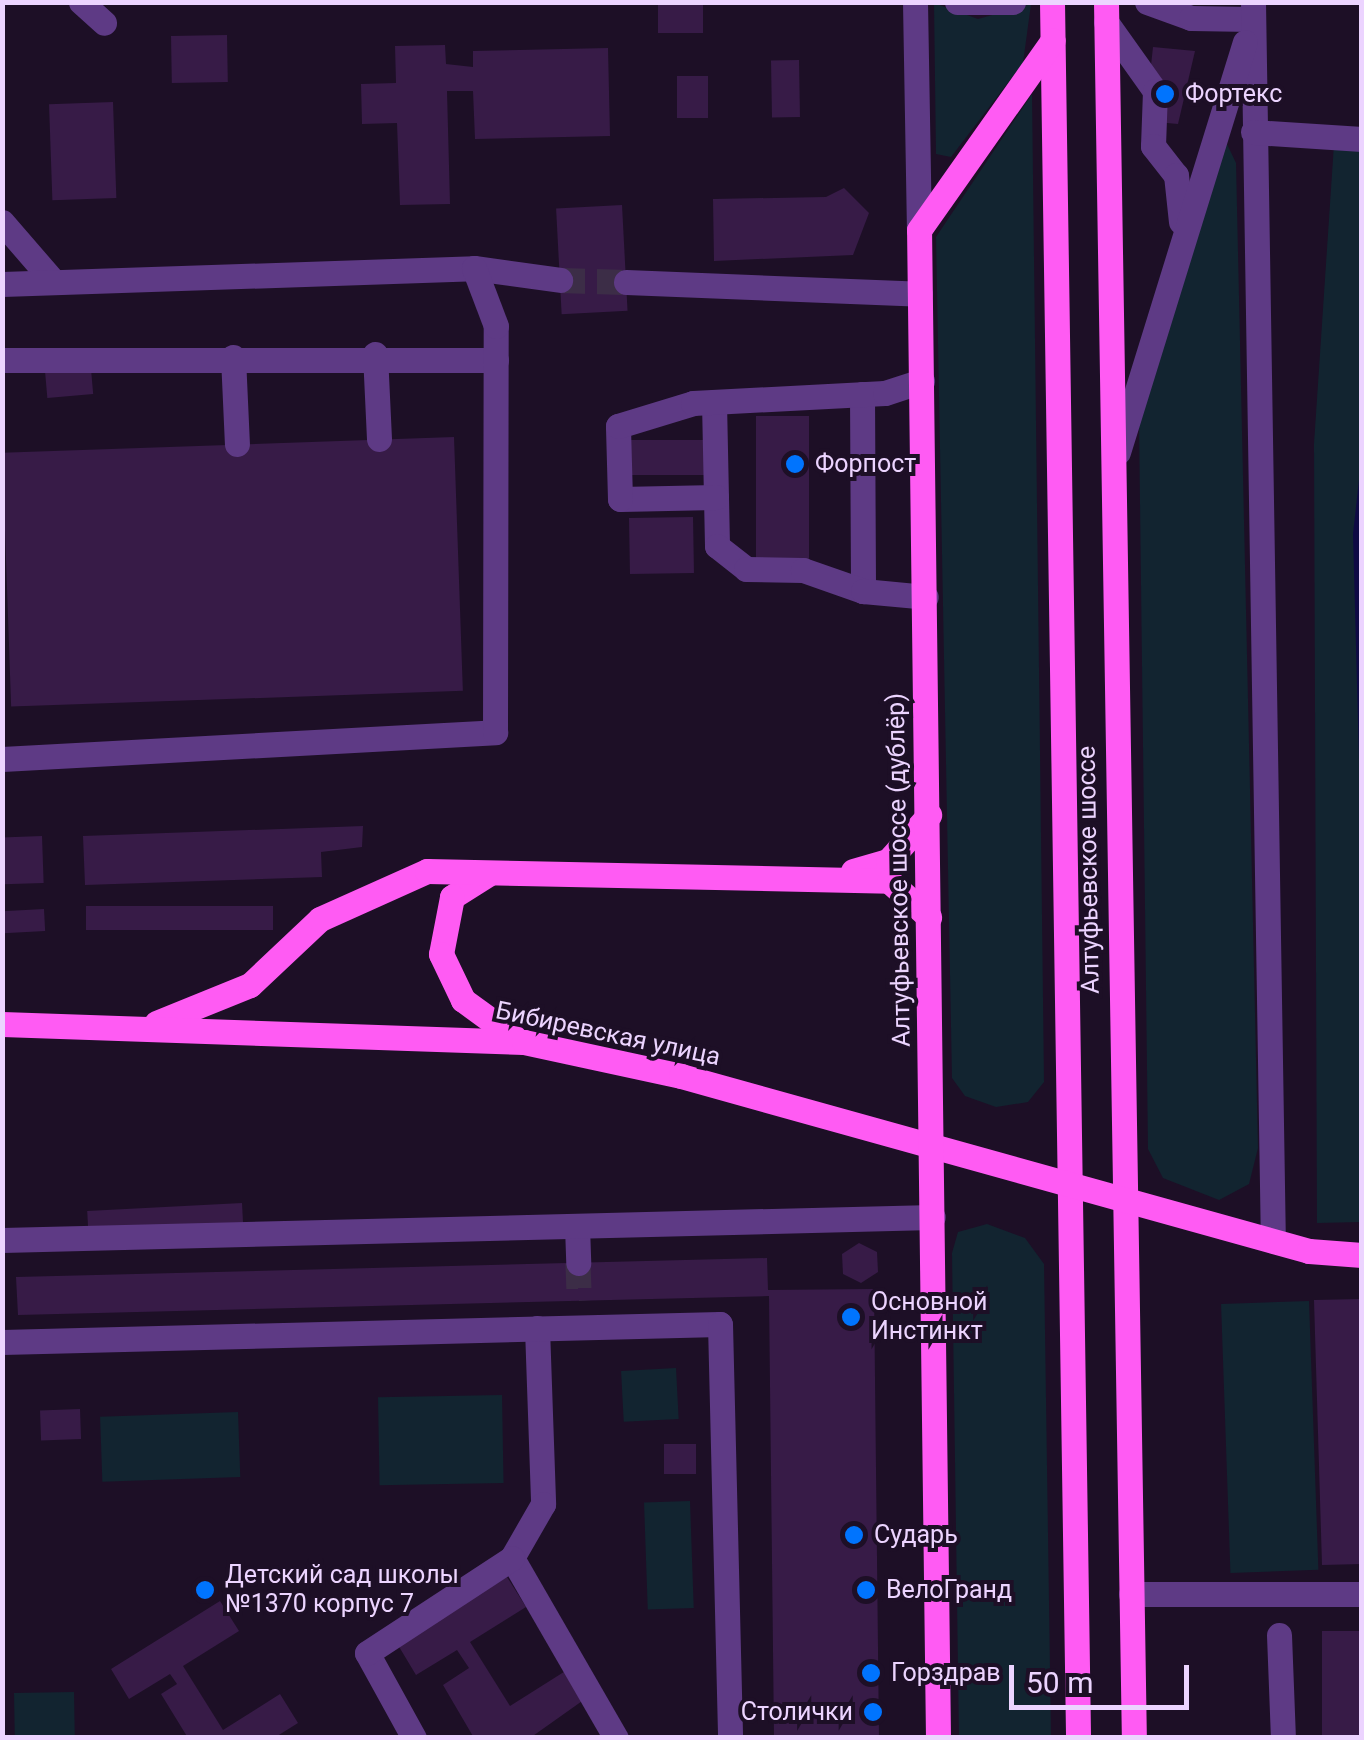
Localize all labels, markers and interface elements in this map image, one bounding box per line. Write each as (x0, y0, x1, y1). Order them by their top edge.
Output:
place label: Фортекс (1185, 79, 1282, 109)
marker: Фортекс (1154, 83, 1176, 105)
place label: Форпост (815, 449, 916, 479)
marker: Форпост (784, 453, 806, 475)
street label: Алтуфьевское шоссе (дублёр) (881, 693, 917, 1047)
street label: Алтуфьевское шоссе (1072, 746, 1106, 994)
street label: Бибиревская улица (493, 996, 723, 1072)
place label: Основной Инстинкт (871, 1288, 987, 1347)
marker: Основной Инстинкт (840, 1306, 862, 1328)
place label: Сударь (874, 1520, 958, 1550)
marker: Сударь (843, 1524, 865, 1546)
place label: Детский сад школы №1370 корпус 7 (225, 1561, 459, 1620)
place label: ВелоГранд (886, 1575, 1012, 1605)
marker: Детский сад школы №1370 корпус 7 (194, 1579, 216, 1601)
marker: ВелоГранд (855, 1579, 877, 1601)
scale bar (1014, 1645, 1194, 1707)
place label: Горздрав (891, 1658, 1001, 1688)
marker: Горздрав (860, 1662, 882, 1684)
text: 50 m (1026, 1665, 1093, 1700)
place label: Столички (741, 1697, 853, 1727)
marker: Столички (862, 1701, 884, 1723)

